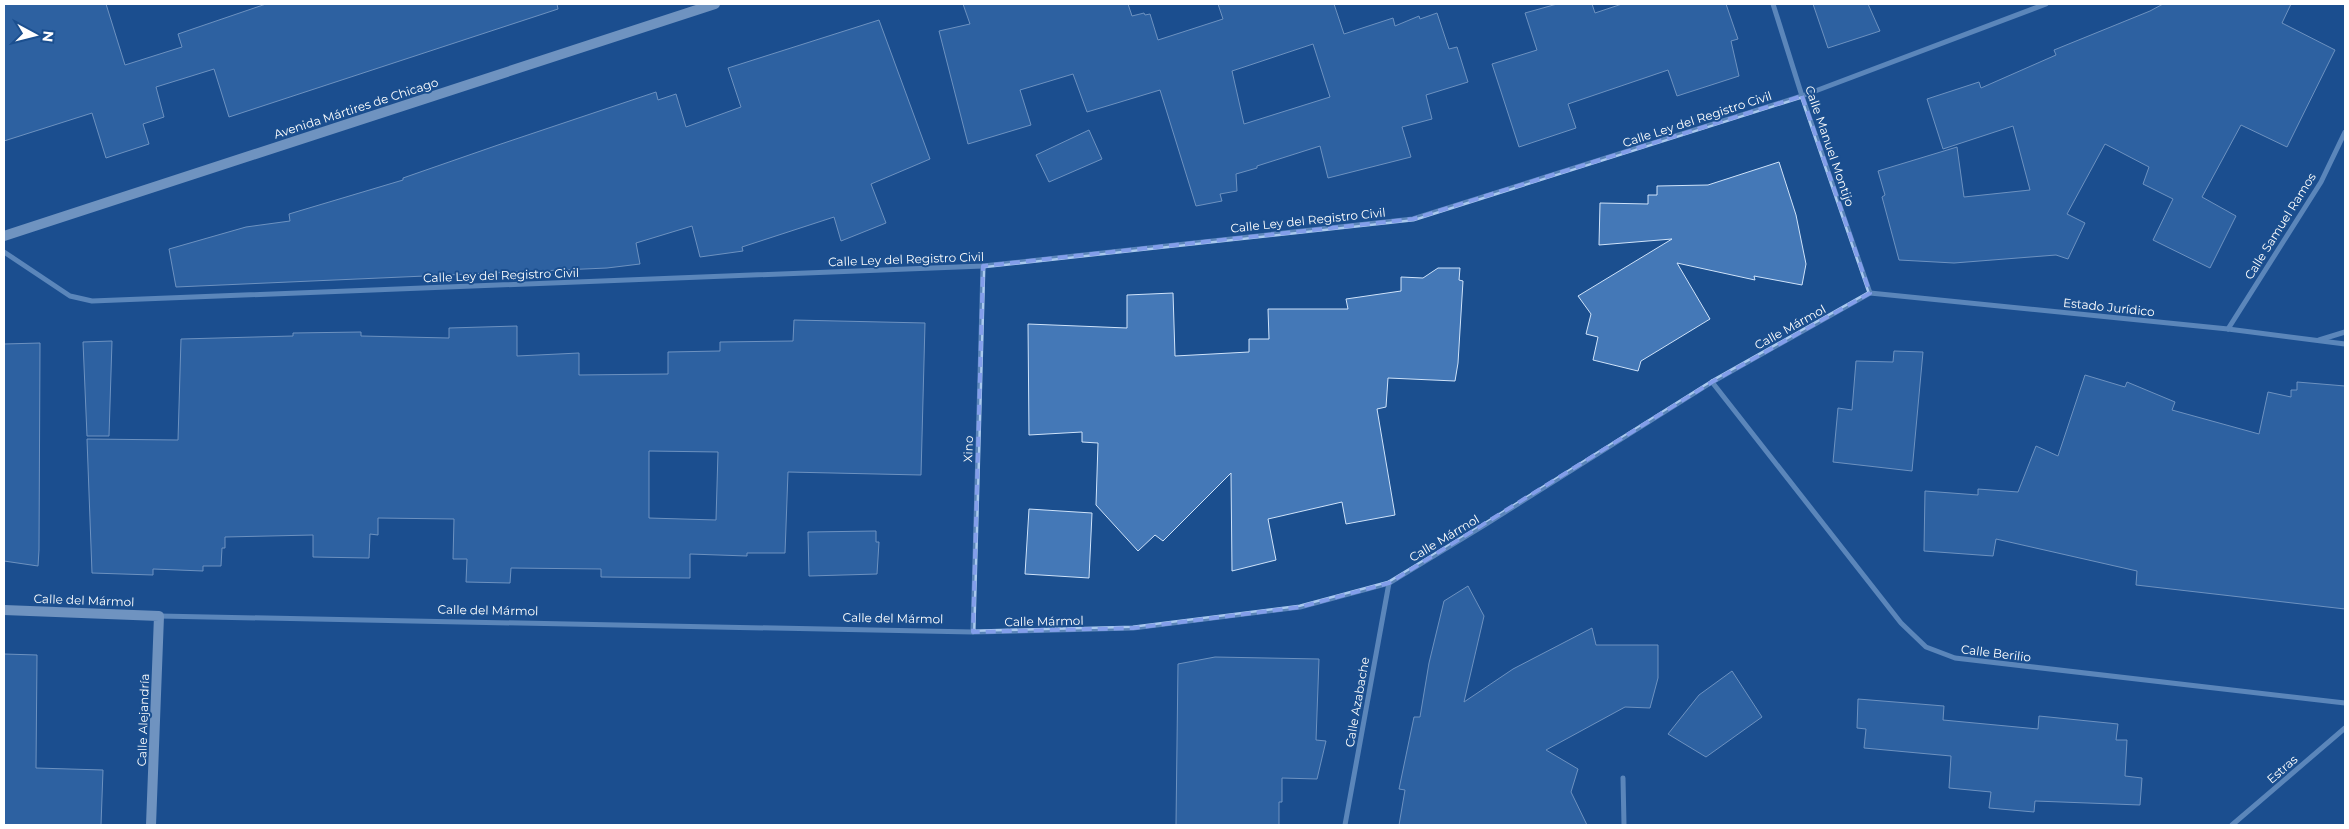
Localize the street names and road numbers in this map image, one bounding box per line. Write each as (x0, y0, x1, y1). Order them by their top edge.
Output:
street label: Avenida Mártires de Chicago (272, 74, 440, 142)
street label: Calle Manuel Montijo (1802, 84, 1858, 208)
street label: Calle Ley del Registro Civil (1620, 88, 1774, 150)
street label: Calle Samuel Ramos (2241, 170, 2319, 282)
street label: Calle Ley del Registro Civil (1230, 204, 1386, 236)
street label: Calle Ley del Registro Civil (828, 249, 984, 269)
street label: Calle Ley del Registro Civil (423, 265, 579, 285)
street label: Estado Jurídico (2063, 295, 2155, 319)
street label: Calle Mármol (1752, 301, 1828, 353)
street label: Xino (960, 435, 976, 463)
street label: Calle Mármol (1406, 511, 1482, 565)
street label: Calle del Mármol (33, 591, 135, 609)
street label: Calle del Mármol (437, 602, 539, 618)
street label: Calle del Mármol (842, 610, 944, 626)
street label: Calle Mármol (1004, 613, 1084, 629)
street label: Calle Berilio (1960, 641, 2032, 665)
street label: Calle Azabache (1342, 656, 1372, 748)
street label: Calle Alejandría (134, 673, 152, 767)
street label: Estras (2264, 751, 2301, 786)

